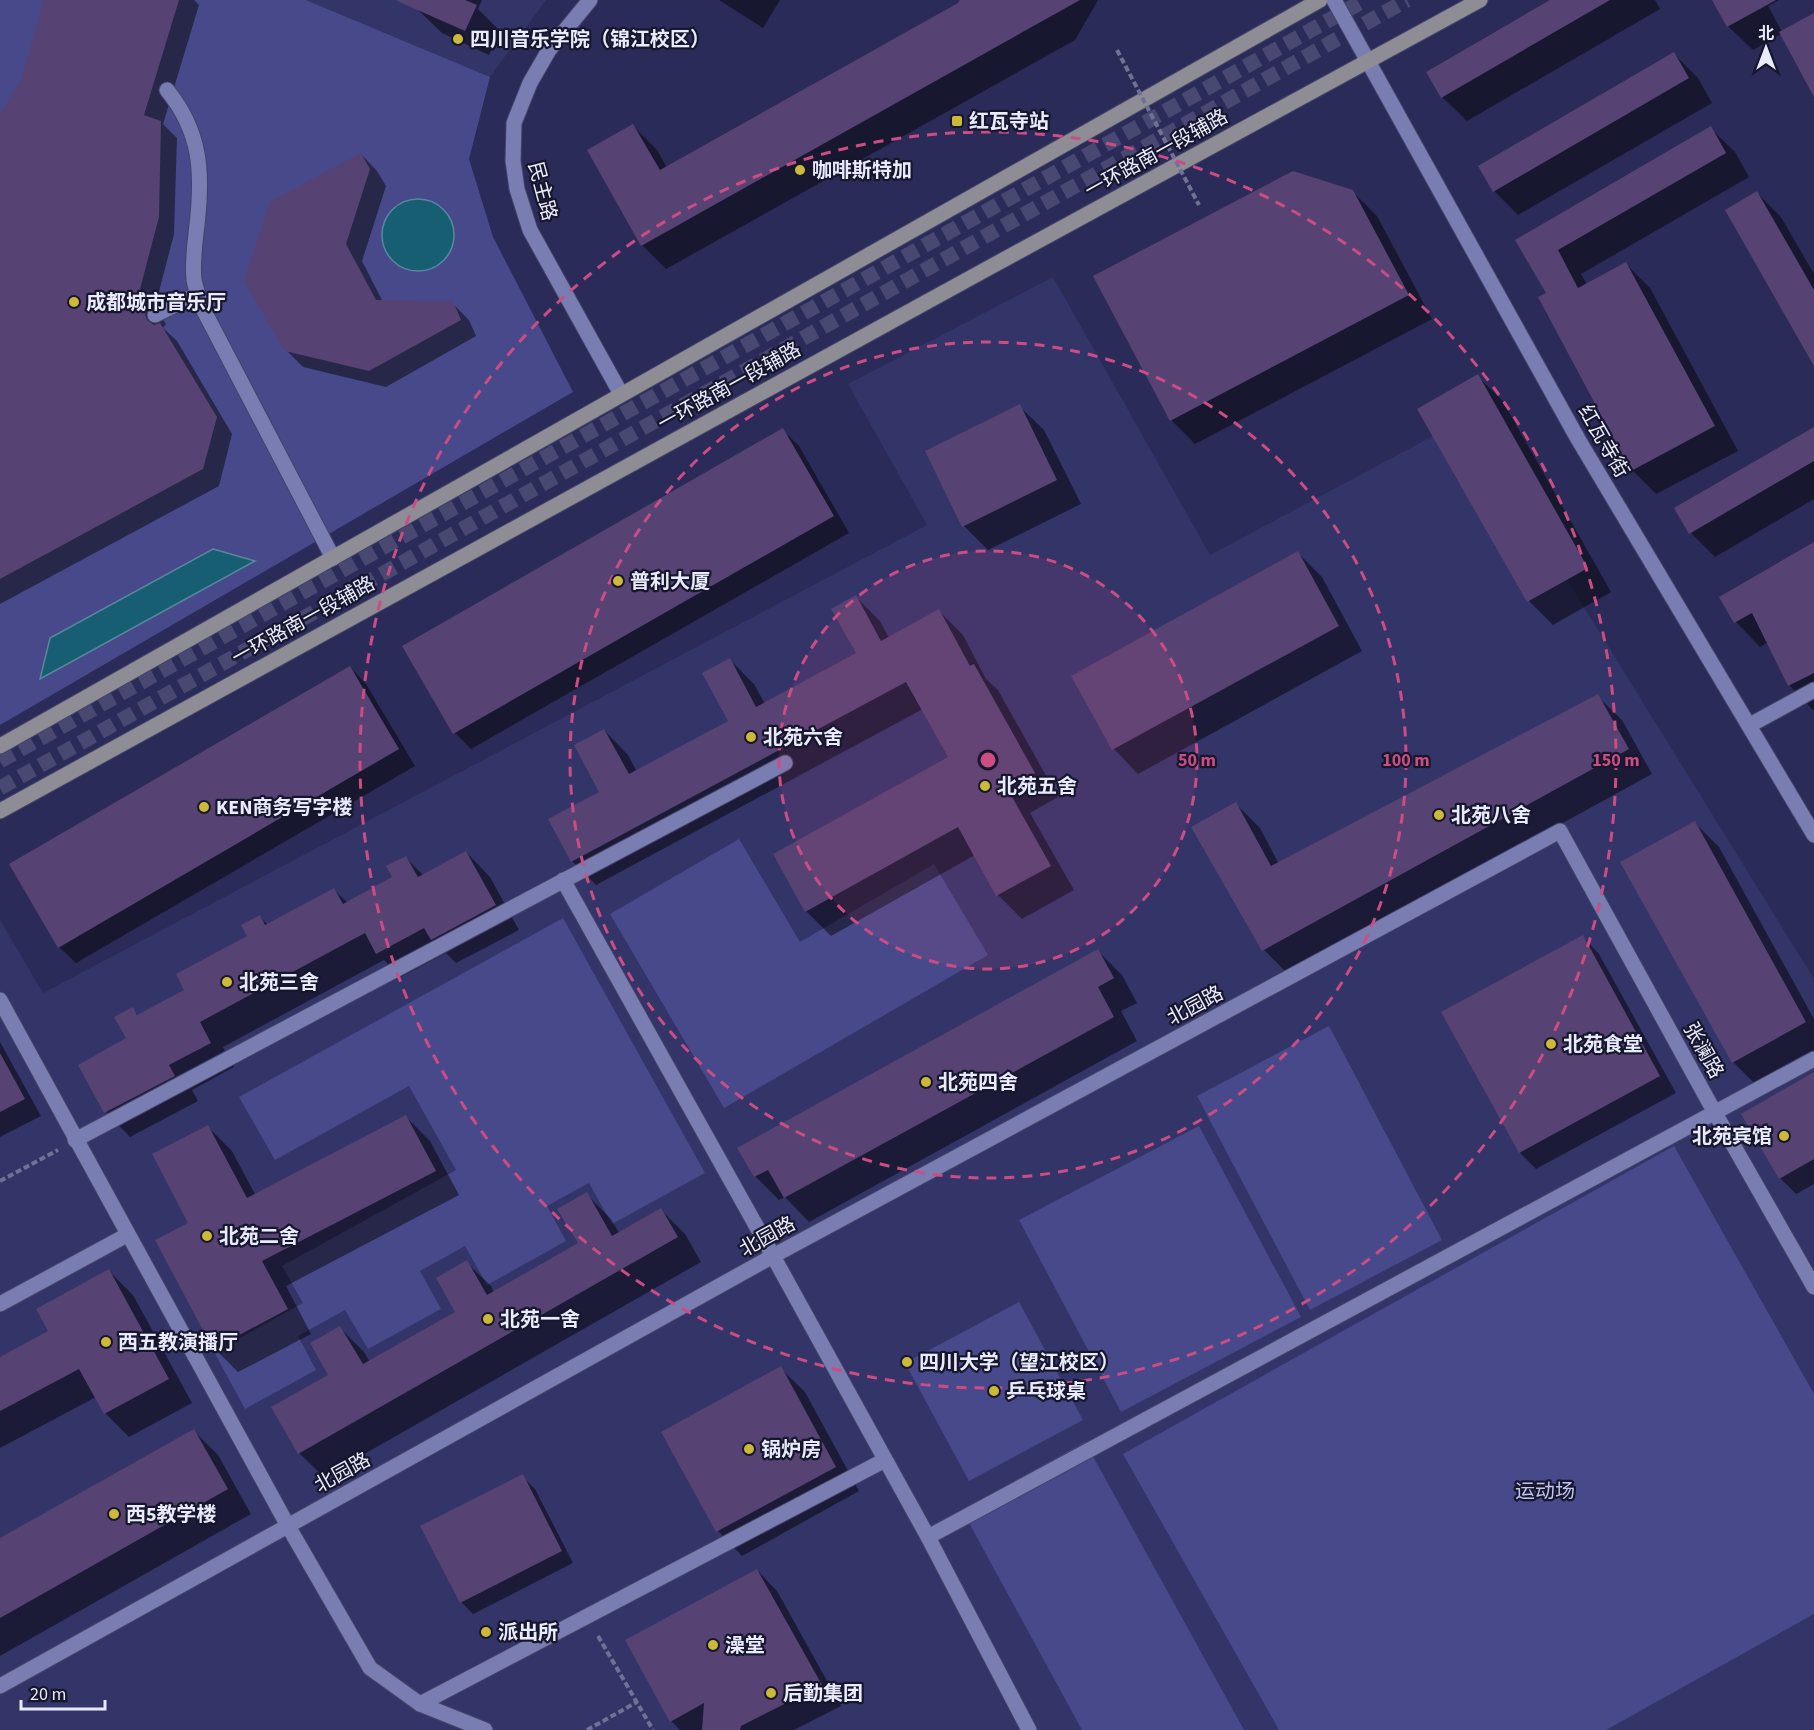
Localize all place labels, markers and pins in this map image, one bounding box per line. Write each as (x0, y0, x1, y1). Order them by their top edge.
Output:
place label: 四川音乐学院（锦江校区） (470, 26, 710, 54)
marker: 四川音乐学院（锦江校区） (451, 32, 465, 46)
place label: 红瓦寺站 (969, 108, 1049, 136)
marker: 红瓦寺站 (950, 114, 964, 128)
place label: 咖啡斯特加 (812, 157, 912, 185)
marker: 咖啡斯特加 (793, 163, 807, 177)
place label: 成都城市音乐厅 (86, 289, 226, 317)
marker: 成都城市音乐厅 (67, 295, 81, 309)
place label: 普利大厦 (630, 568, 710, 596)
marker: 普利大厦 (611, 574, 625, 588)
place label: 北苑六舍 (763, 724, 843, 752)
marker: 北苑六舍 (744, 730, 758, 744)
centre of rings (978, 750, 998, 770)
place label: 北苑五舍 (997, 773, 1077, 801)
marker: 北苑五舍 (978, 779, 992, 793)
place label: KEN商务写字楼 (216, 794, 353, 822)
marker: KEN商务写字楼 (197, 800, 211, 814)
place label: 北苑八舍 (1451, 802, 1531, 830)
marker: 北苑八舍 (1432, 808, 1446, 822)
place label: 北苑三舍 (239, 969, 319, 997)
marker: 北苑三舍 (220, 975, 234, 989)
place label: 北苑食堂 (1563, 1031, 1643, 1059)
marker: 北苑食堂 (1544, 1037, 1558, 1051)
place label: 北苑四舍 (938, 1069, 1018, 1097)
marker: 北苑四舍 (919, 1075, 933, 1089)
place label: 北苑宾馆 (1692, 1123, 1772, 1151)
marker: 北苑宾馆 (1777, 1129, 1791, 1143)
place label: 北苑二舍 (219, 1223, 299, 1251)
marker: 北苑二舍 (200, 1229, 214, 1243)
place label: 北苑一舍 (500, 1306, 580, 1334)
marker: 北苑一舍 (481, 1312, 495, 1326)
place label: 西五教演播厅 (118, 1329, 238, 1357)
marker: 西五教演播厅 (99, 1335, 113, 1349)
place label: 四川大学（望江校区） (919, 1349, 1119, 1377)
marker: 四川大学（望江校区） (900, 1355, 914, 1369)
place label: 乒乓球桌 (1006, 1378, 1086, 1406)
marker: 乒乓球桌 (987, 1384, 1001, 1398)
place label: 锅炉房 (761, 1436, 821, 1464)
marker: 锅炉房 (742, 1442, 756, 1456)
place label: 西5教学楼 (126, 1501, 217, 1529)
marker: 西5教学楼 (107, 1507, 121, 1521)
place label: 派出所 (498, 1619, 558, 1647)
marker: 派出所 (479, 1625, 493, 1639)
place label: 澡堂 (725, 1632, 765, 1660)
marker: 澡堂 (706, 1638, 720, 1652)
place label: 后勤集团 (783, 1680, 863, 1708)
marker: 后勤集团 (764, 1686, 778, 1700)

